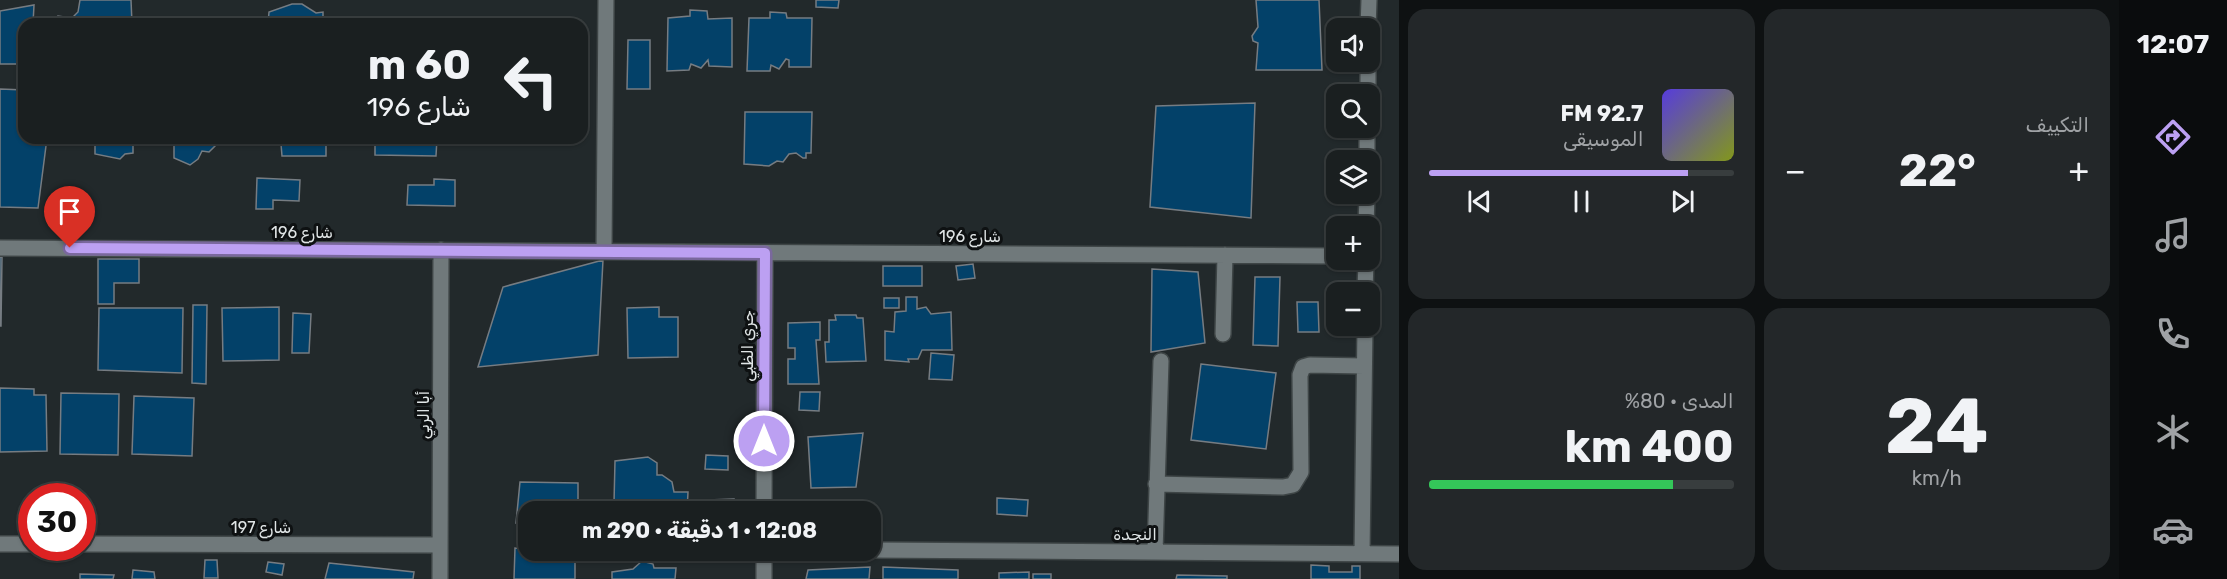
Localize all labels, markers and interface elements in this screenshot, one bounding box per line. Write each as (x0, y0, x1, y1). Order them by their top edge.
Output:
map controls (1326, 18, 1380, 336)
button: sound (1326, 18, 1380, 72)
text: 12:07 (2137, 28, 2209, 60)
text: 60 m (368, 40, 471, 90)
icon: left (492, 42, 570, 120)
button: search (1326, 84, 1380, 138)
text: شارع 196 (367, 91, 471, 123)
text: 92.7 FM (1560, 100, 1644, 127)
text: التكييف (2026, 113, 2089, 137)
icon: directions (2152, 116, 2194, 158)
text: الموسيقى (1563, 127, 1644, 151)
text: 22° (1899, 144, 1976, 197)
button: layers (1326, 150, 1380, 204)
text: − (1785, 151, 1806, 190)
text: + (2068, 151, 2089, 190)
icon: previous (1463, 185, 1496, 218)
icon: pause (1565, 185, 1598, 218)
icon: next (1666, 185, 1699, 218)
pin (44, 186, 95, 248)
icon: arrive (53, 195, 86, 228)
icon: music (2152, 214, 2194, 256)
button: + (1326, 216, 1380, 270)
street label: شارع 196 (271, 223, 333, 244)
street label: شارع 196 (939, 227, 1001, 248)
button: − (1326, 282, 1380, 336)
street label: جري الظبي (738, 310, 760, 382)
icon: phone (2152, 313, 2194, 355)
text: 24 (1885, 380, 1989, 473)
text: المدى · 80% (1625, 389, 1734, 413)
street label: أبا الربي (414, 391, 436, 439)
position arrow (732, 409, 796, 473)
icon: climate (2152, 411, 2194, 453)
text: 400 km (1564, 420, 1734, 473)
text: km/h (1912, 466, 1962, 490)
speed limit sign: 30 (18, 483, 96, 561)
icon: car (2152, 509, 2194, 551)
text: 12:08 · 1 دقيقة · 290 m (582, 517, 817, 544)
street label: شارع 197 (231, 518, 291, 539)
street label: النجدة (1113, 525, 1157, 544)

